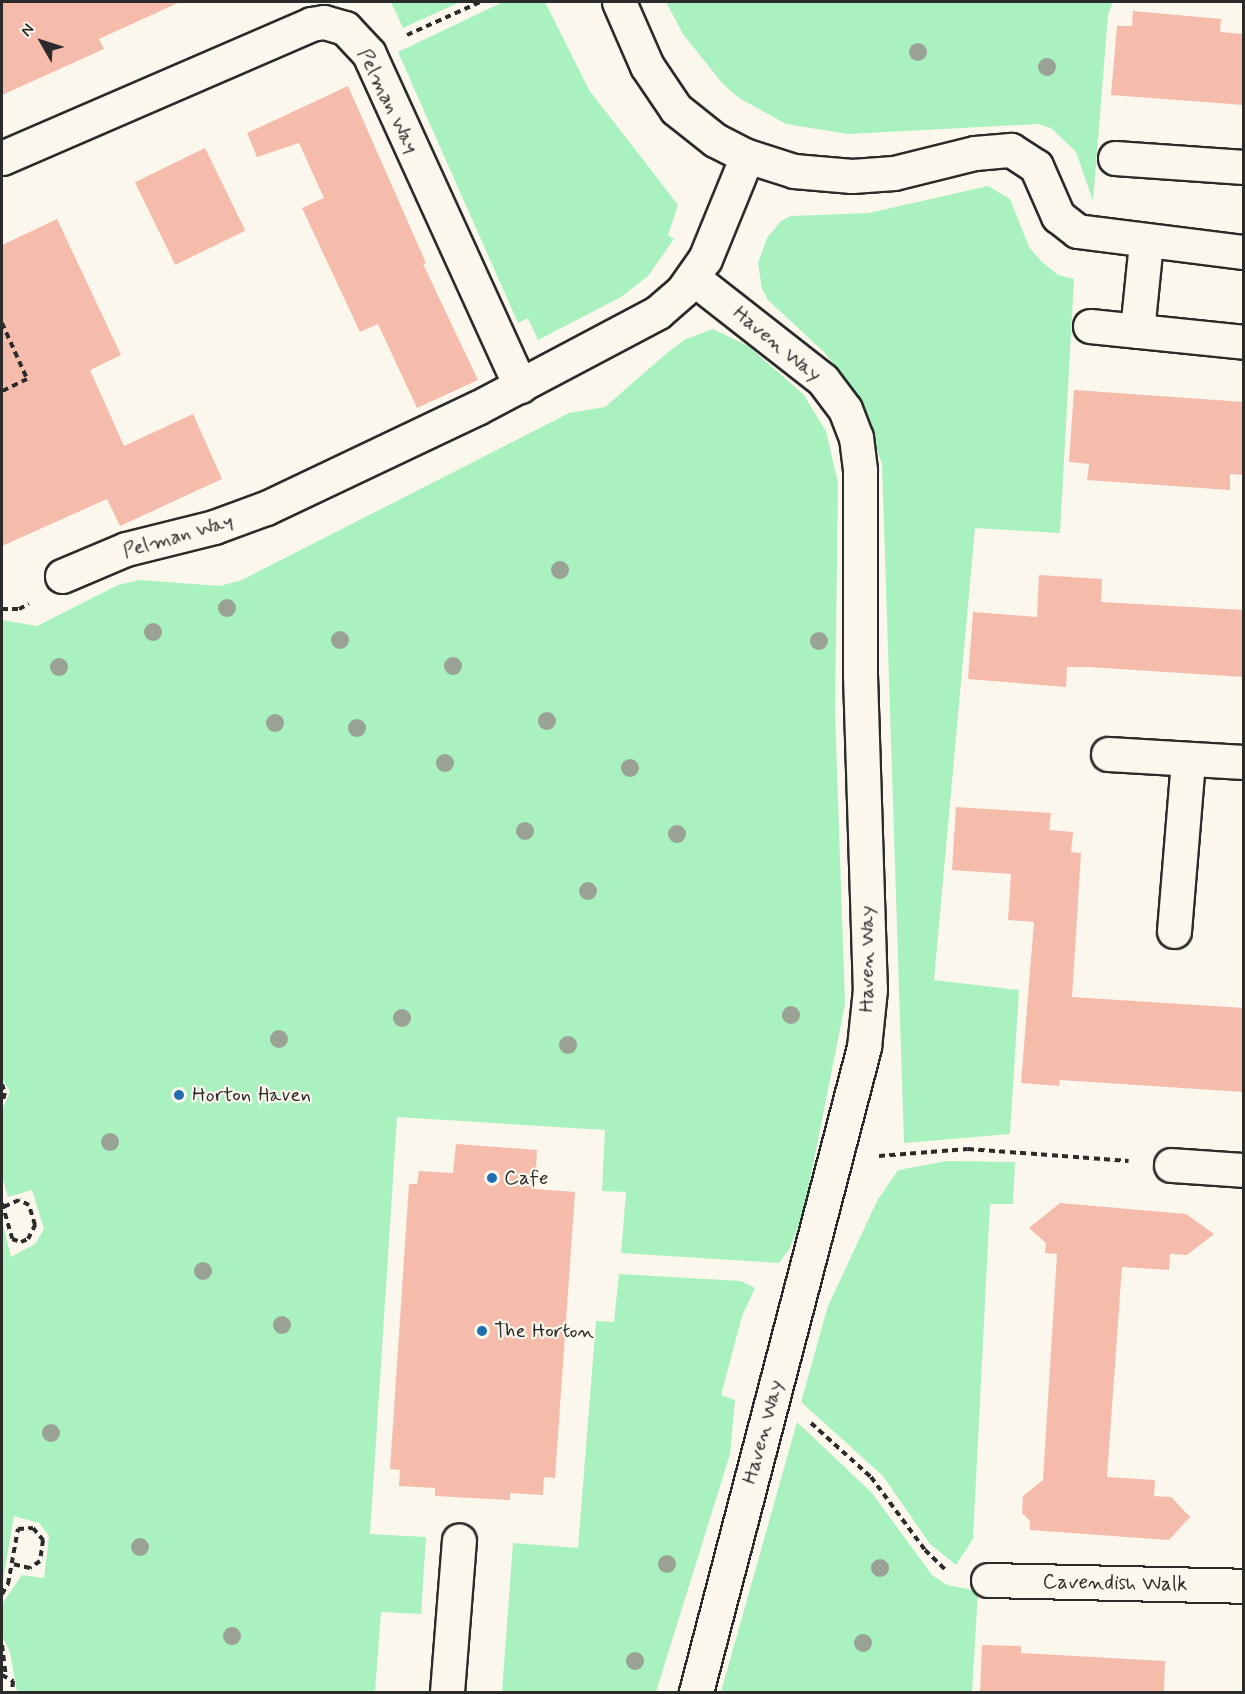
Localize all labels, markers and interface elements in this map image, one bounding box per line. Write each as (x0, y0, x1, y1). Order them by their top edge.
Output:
north arrow (12, 12, 72, 72)
text: N (16, 20, 39, 41)
street label: Pelman Way (351, 43, 425, 159)
street label: Haven Way (728, 301, 826, 387)
street label: Pelman Way (119, 508, 237, 564)
street label: Haven Way (854, 906, 880, 1012)
place label: Horton Haven (192, 1082, 318, 1108)
marker: Horton Haven (170, 1086, 188, 1104)
place label: Cafe (504, 1165, 548, 1191)
marker: Cafe (485, 1171, 499, 1185)
place label: The Horton (494, 1318, 591, 1344)
marker: The Horton (475, 1324, 489, 1338)
street label: Haven Way (737, 1377, 789, 1487)
street label: Cavendish Walk (1042, 1569, 1188, 1597)

